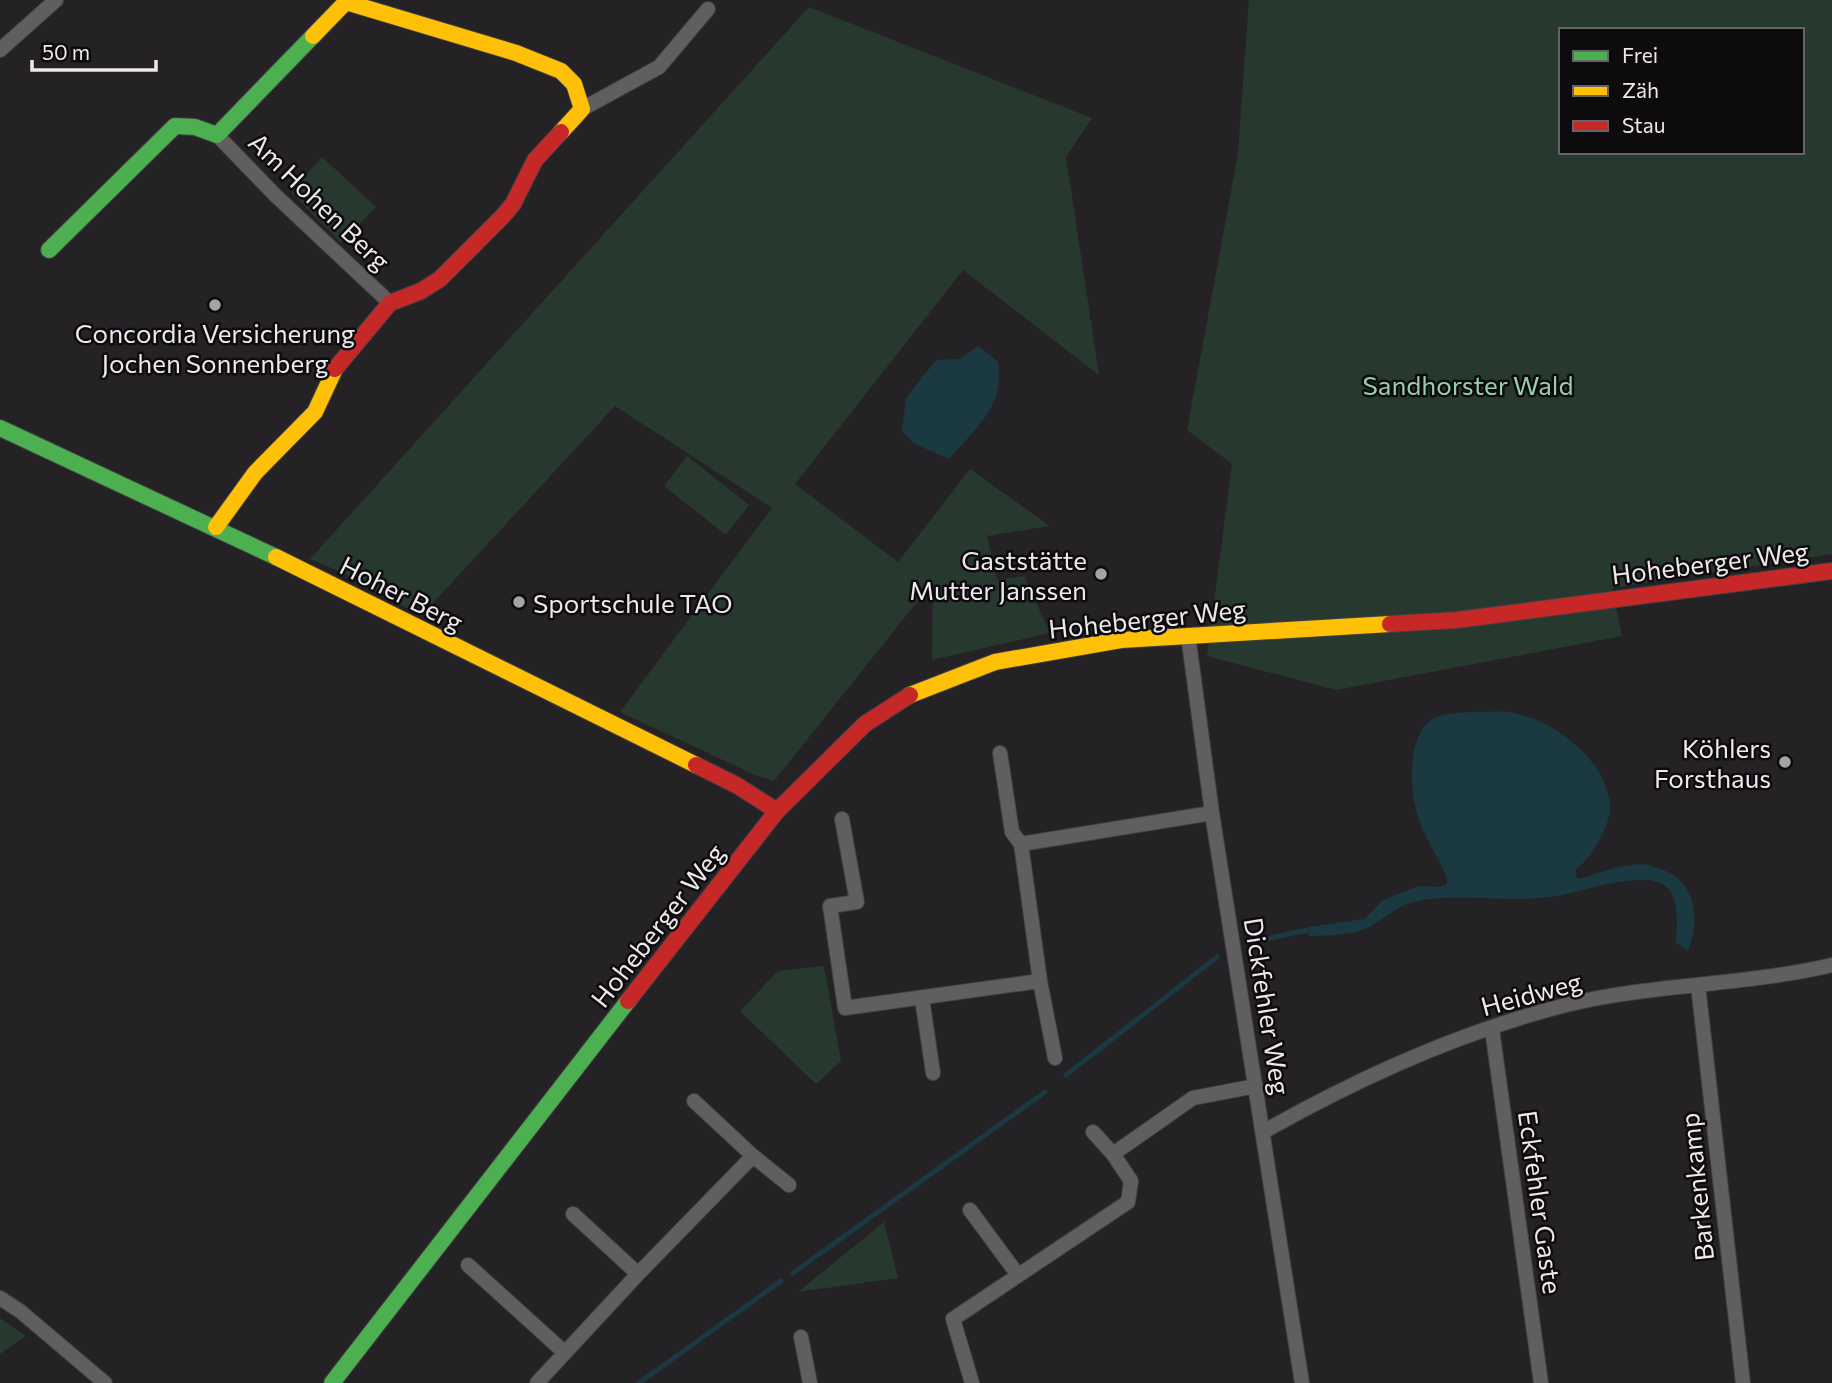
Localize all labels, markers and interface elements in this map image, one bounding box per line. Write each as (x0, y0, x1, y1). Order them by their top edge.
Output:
scale bar (32, 28, 156, 72)
legend (1559, 28, 1804, 154)
text: 50 m (42, 39, 90, 64)
text: Frei (1622, 42, 1658, 67)
text: Zäh (1622, 77, 1659, 102)
text: Stau (1622, 112, 1665, 137)
street label: Am Hohen Berg (243, 126, 397, 276)
marker: Concordia Versicherung Jochen Sonnenberg (207, 297, 223, 313)
place label: Concordia Versicherung Jochen Sonnenberg (75, 317, 355, 378)
park label: Sandhorster Wald (1363, 369, 1573, 400)
street label: Hoheberger Weg (1610, 535, 1810, 589)
place label: Gaststätte Mutter Janssen (909, 544, 1087, 605)
street label: Hoher Berg (335, 549, 469, 637)
marker: Gaststätte Mutter Janssen (1093, 566, 1109, 582)
place label: Sportschule TAO (533, 587, 732, 618)
street label: Hoheberger Weg (1047, 592, 1247, 644)
marker: Sportschule TAO (511, 594, 527, 610)
place label: Köhlers Forsthaus (1654, 732, 1771, 793)
marker: Köhlers Forsthaus (1777, 754, 1793, 770)
street label: Hoheberger Weg (584, 837, 730, 1013)
street label: Dickfehler Weg (1239, 915, 1297, 1097)
street label: Heidweg (1477, 965, 1585, 1021)
street label: Eckfehler Gaste (1513, 1108, 1569, 1296)
street label: Barkenkamp (1673, 1111, 1719, 1263)

